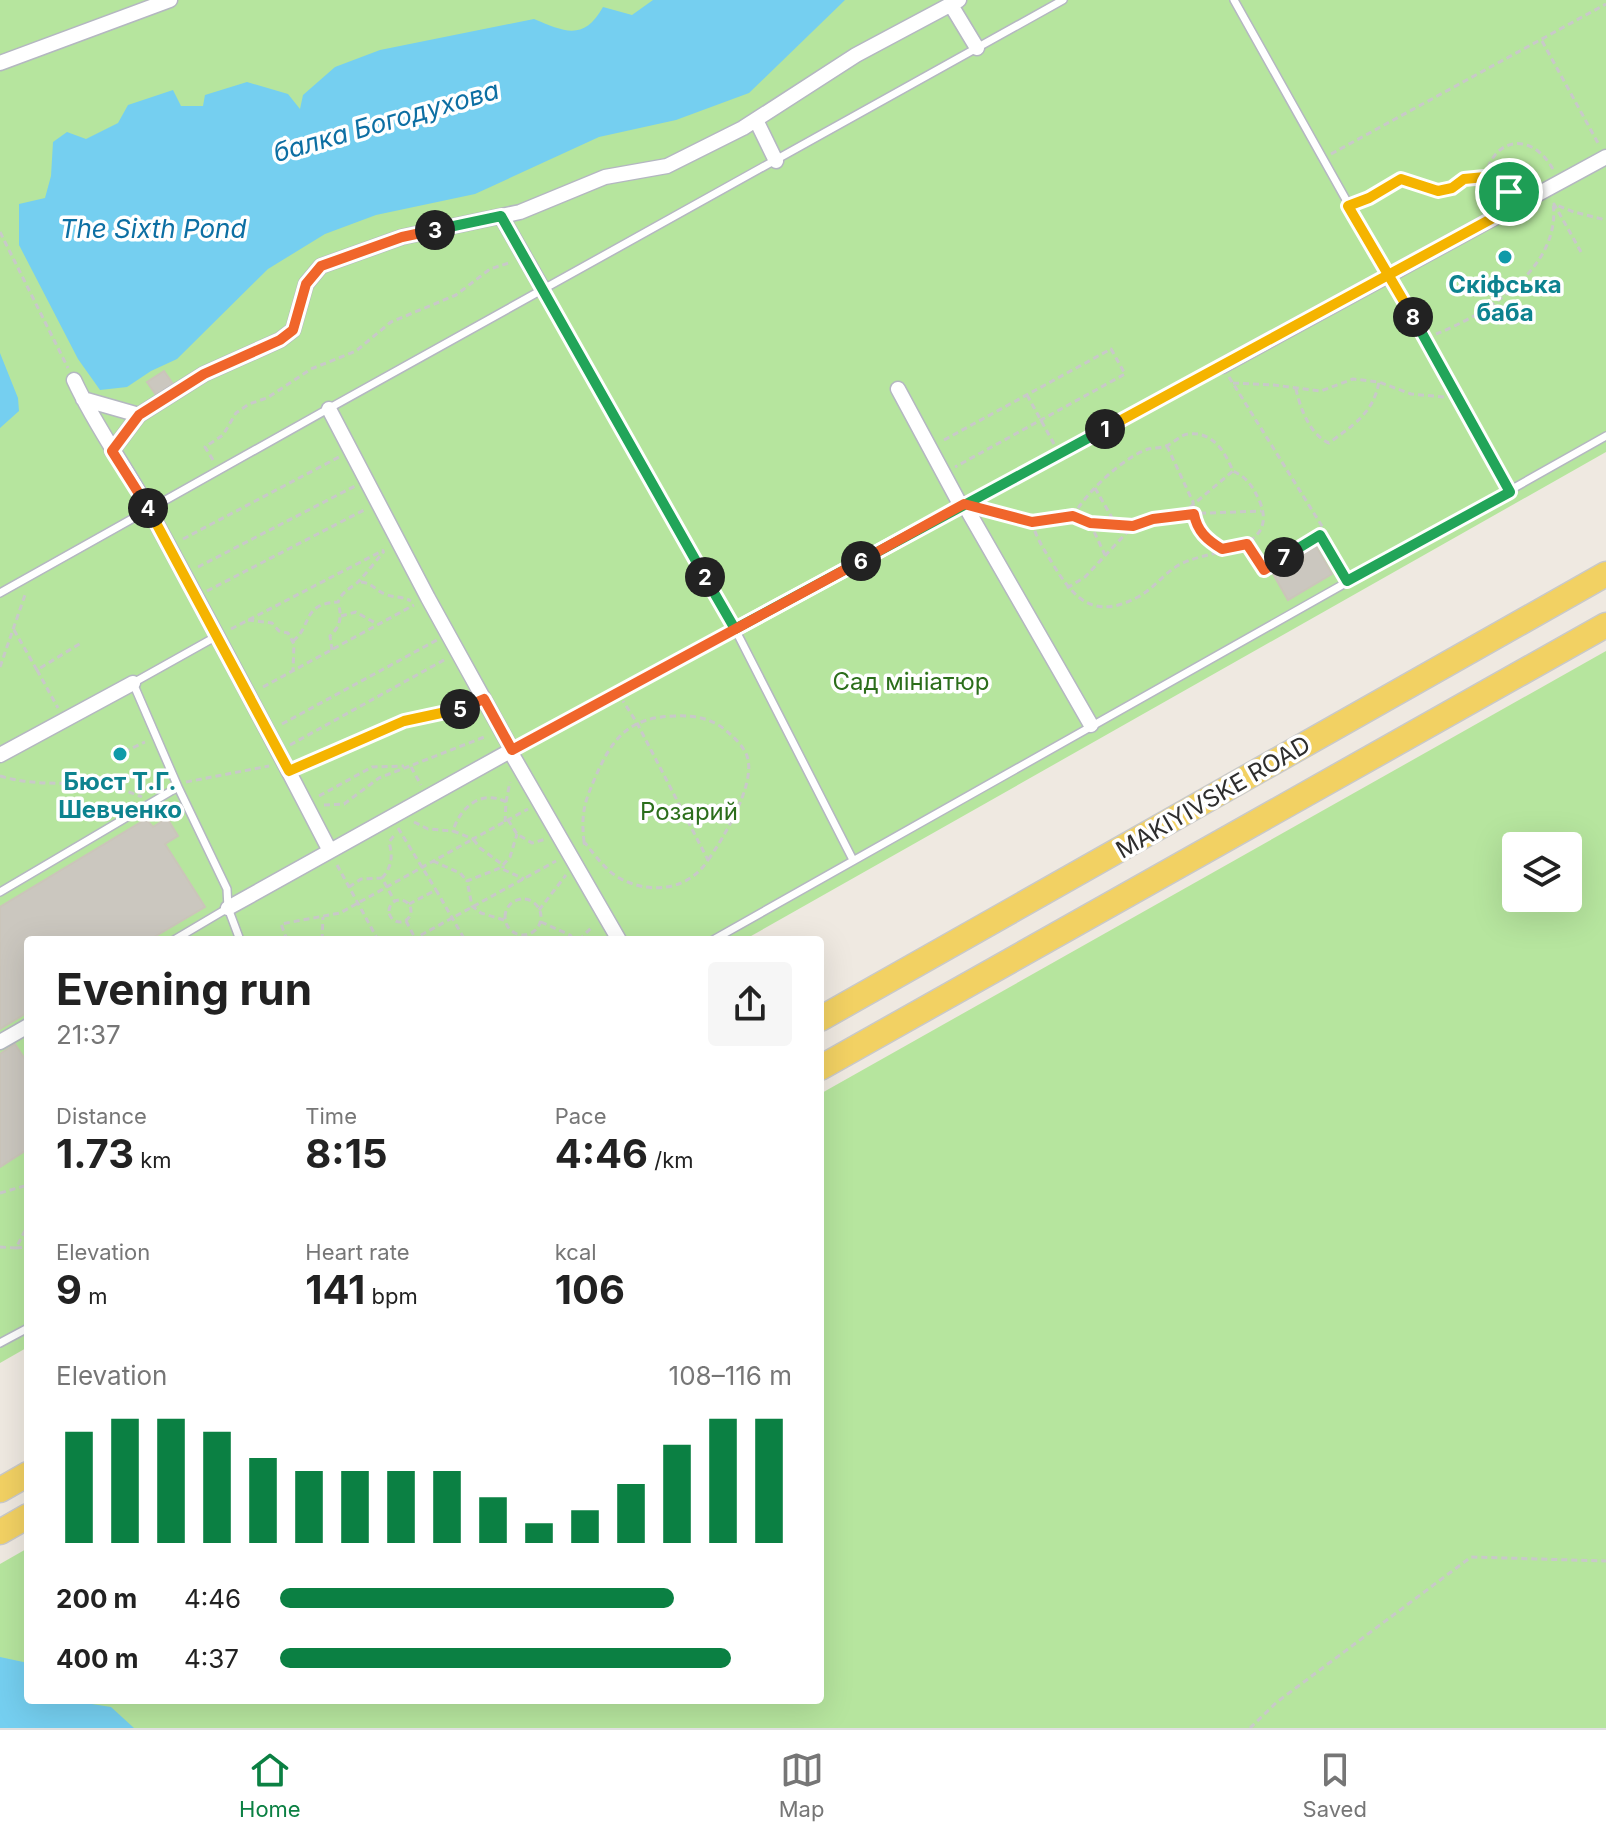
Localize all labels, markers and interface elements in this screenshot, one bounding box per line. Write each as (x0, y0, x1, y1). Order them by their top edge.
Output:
water label: балка Богодухова (269, 74, 503, 168)
pin (1475, 158, 1543, 226)
icon: arrive (1487, 170, 1531, 214)
pin: 3 (415, 210, 455, 250)
water label: The Sixth Pond (60, 213, 246, 244)
text: 3 (428, 217, 442, 243)
marker: Скіфська баба (1496, 248, 1514, 266)
place label: Скіфська баба (1448, 270, 1562, 327)
pin: 8 (1393, 297, 1433, 337)
text: 8 (1406, 304, 1420, 330)
pin: 1 (1085, 409, 1125, 449)
text: 1 (1100, 416, 1110, 442)
pin: 4 (128, 488, 168, 528)
text: 4 (141, 495, 155, 521)
pin: 7 (1264, 537, 1304, 577)
pin: 6 (841, 541, 881, 581)
text: 7 (1278, 544, 1290, 570)
text: 6 (854, 548, 868, 574)
pin: 2 (685, 557, 725, 597)
text: 2 (698, 564, 712, 590)
park label: Сад мініатюр (832, 667, 990, 696)
pin: 5 (440, 689, 480, 729)
text: 5 (453, 696, 467, 722)
street label: MAKIYIVSKE ROAD (1111, 730, 1315, 864)
marker: Бюст Т.Г. Шевченко (111, 745, 129, 763)
place label: Бюст Т.Г. Шевченко (58, 767, 182, 824)
park label: Розарий (640, 797, 738, 826)
map controls (1502, 832, 1582, 912)
button: layers (1502, 832, 1582, 912)
text: Evening run (56, 962, 312, 1016)
button: share (708, 962, 792, 1046)
text: 21:37 (56, 1019, 121, 1050)
text: Distance (56, 1103, 147, 1129)
text: Time (305, 1103, 357, 1129)
text: Pace (555, 1103, 606, 1129)
text: 1.73 (56, 1129, 134, 1178)
text: 8:15 (305, 1129, 388, 1178)
text: 4:46 (555, 1129, 648, 1178)
text: km (134, 1147, 172, 1173)
text: /km (648, 1147, 694, 1173)
text: Elevation (56, 1239, 150, 1265)
text: Heart rate (305, 1239, 410, 1265)
text: kcal (555, 1239, 597, 1265)
text: 9 (56, 1265, 82, 1314)
text: 141 (305, 1265, 365, 1314)
text: 106 (555, 1265, 625, 1314)
text: m (82, 1283, 107, 1309)
text: bpm (365, 1283, 418, 1309)
text: Elevation (56, 1360, 167, 1391)
text: 108–116 m (669, 1360, 792, 1391)
text: 200 m (56, 1583, 137, 1614)
text: 4:46 (184, 1583, 241, 1614)
text: 400 m (56, 1643, 139, 1674)
text: 4:37 (184, 1643, 239, 1674)
tab: Home (239, 1748, 301, 1822)
tab: Map (779, 1748, 824, 1822)
tab: Saved (1303, 1748, 1367, 1822)

